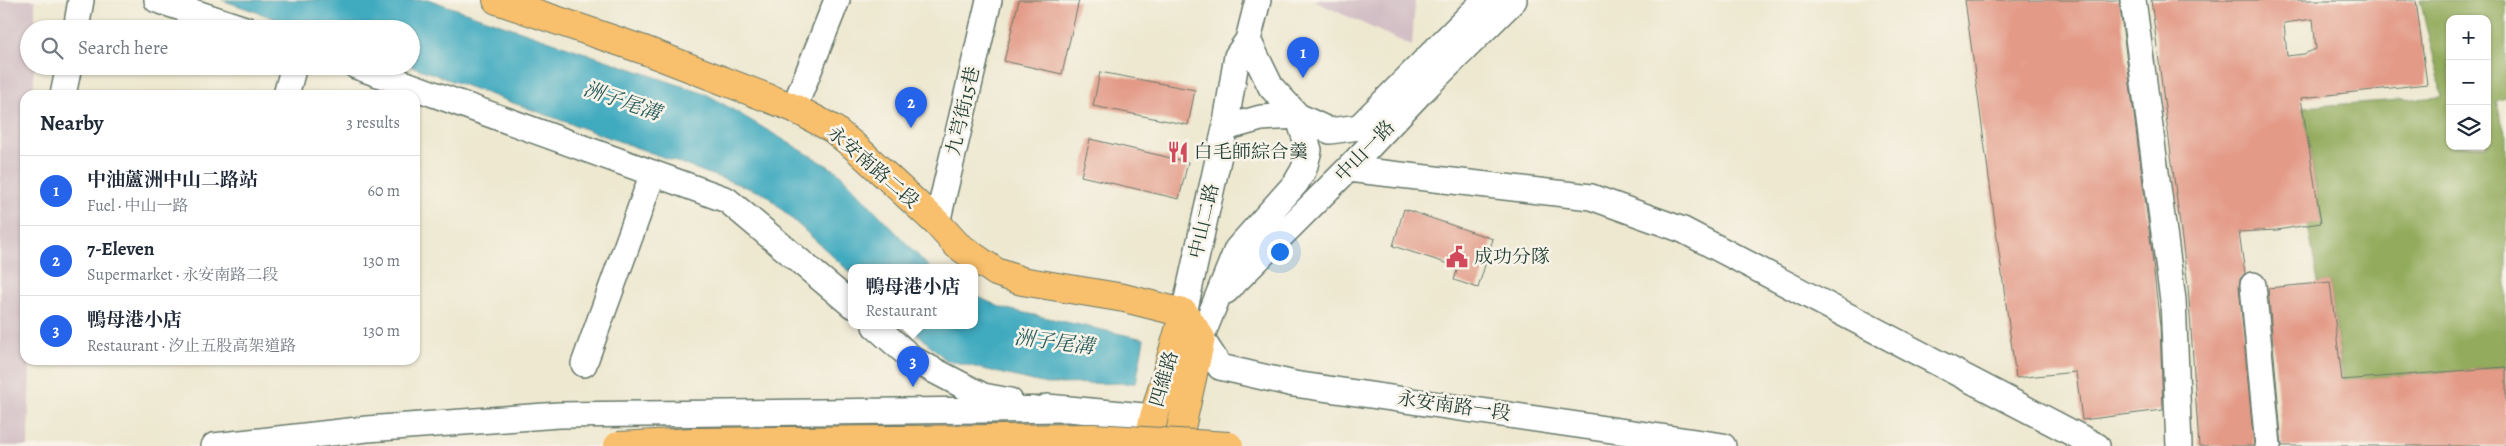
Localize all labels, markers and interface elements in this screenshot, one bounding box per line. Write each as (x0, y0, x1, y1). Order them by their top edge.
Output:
map controls (2446, 15, 2491, 150)
button: + (2446, 15, 2491, 60)
search box (20, 20, 420, 75)
icon: search (38, 34, 66, 62)
text: Search here (78, 35, 168, 61)
pin: 1 (1287, 37, 1319, 78)
button: − (2446, 60, 2491, 105)
street label: 九芎街15巷 (940, 64, 986, 158)
water label: 洲子尾溝 (580, 75, 667, 128)
pin: 2 (895, 87, 927, 128)
button: layers (2446, 105, 2491, 150)
text: Nearby (40, 109, 103, 137)
text: 3 results (346, 112, 400, 134)
street label: 中山一路 (1329, 115, 1401, 187)
street label: 永安南路二段 (821, 120, 925, 214)
restaurant icon: 白毛師綜合羹 (1165, 139, 1191, 165)
place label: 白毛師綜合羹 (1194, 139, 1308, 165)
text: 中油蘆洲中山二路站 (87, 167, 258, 193)
text: 1 (53, 180, 59, 202)
text: 60 m (368, 180, 400, 202)
street label: 中山二路 (1183, 181, 1225, 261)
text: Fuel · 中山一路 (87, 195, 188, 217)
text: 7-Eleven (87, 236, 155, 262)
your location (1267, 239, 1293, 265)
public building icon: 成功分隊 (1444, 244, 1470, 270)
place label: 成功分隊 (1474, 244, 1550, 270)
text: 2 (52, 250, 60, 272)
text: 130 m (363, 250, 400, 272)
text: Supermarket · 永安南路二段 (87, 264, 278, 286)
popup (848, 264, 978, 329)
text: 鴨母港小店 (865, 274, 961, 300)
text: Restaurant (865, 300, 937, 322)
text: 鴨母港小店 (87, 307, 182, 333)
text: 3 (53, 320, 59, 342)
text: 130 m (363, 320, 400, 342)
water label: 洲子尾溝 (1013, 324, 1098, 361)
text: Restaurant · 汐止五股高架道路 (87, 335, 296, 357)
pin: 3 (897, 346, 929, 387)
street label: 四維路 (1144, 348, 1184, 410)
street label: 永安南路一段 (1396, 385, 1512, 427)

